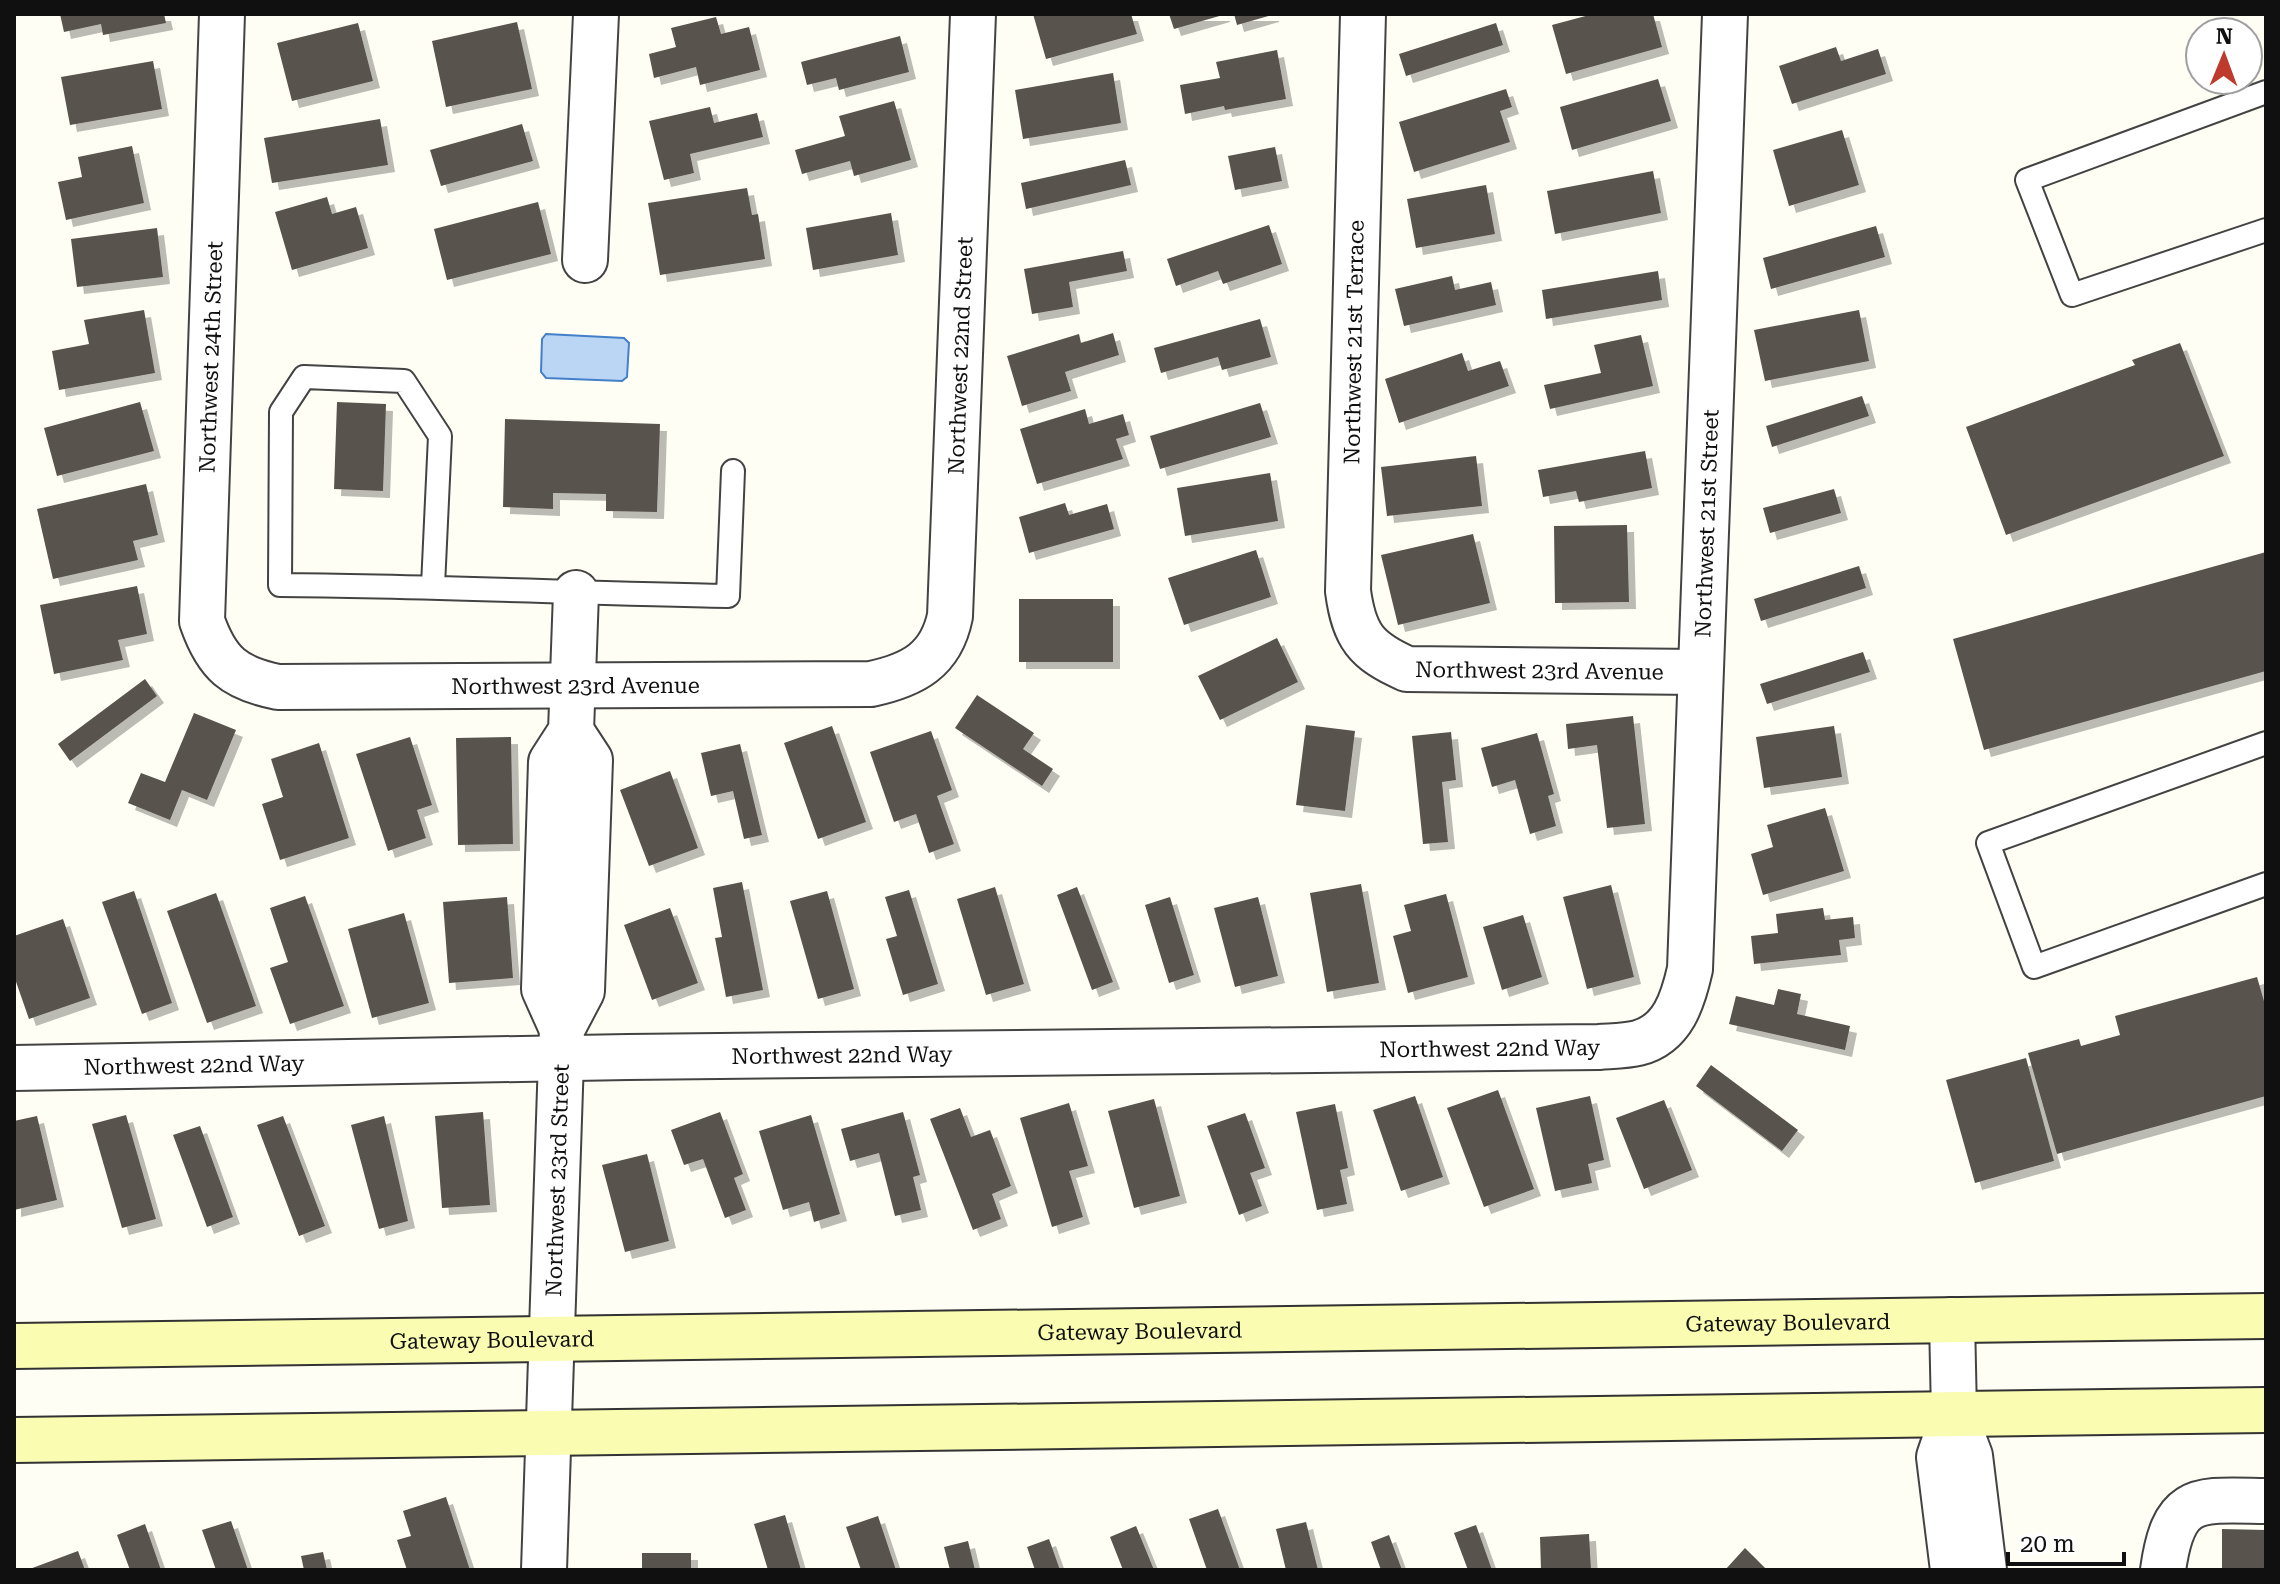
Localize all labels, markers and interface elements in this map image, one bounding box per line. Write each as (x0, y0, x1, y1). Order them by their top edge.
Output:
north arrow (2184, 16, 2264, 96)
text: N (2216, 24, 2233, 49)
street label: Northwest 21st Terrace (1339, 219, 1369, 465)
street label: Northwest 22nd Street (943, 236, 977, 475)
street label: Northwest 24th Street (194, 241, 228, 473)
street label: Northwest 21st Street (1690, 409, 1723, 638)
street label: Northwest 23rd Avenue (1415, 657, 1664, 684)
street label: Northwest 23rd Avenue (451, 672, 700, 699)
street label: Northwest 22nd Way (1379, 1034, 1600, 1062)
street label: Northwest 22nd Way (731, 1041, 952, 1068)
street label: Northwest 22nd Way (83, 1050, 305, 1079)
street label: Northwest 23rd Street (541, 1063, 573, 1297)
street label: Gateway Boulevard (1685, 1309, 1890, 1336)
street label: Gateway Boulevard (1037, 1317, 1242, 1345)
street label: Gateway Boulevard (389, 1326, 595, 1353)
scale bar (2008, 1516, 2124, 1566)
text: 20 m (2020, 1530, 2075, 1558)

